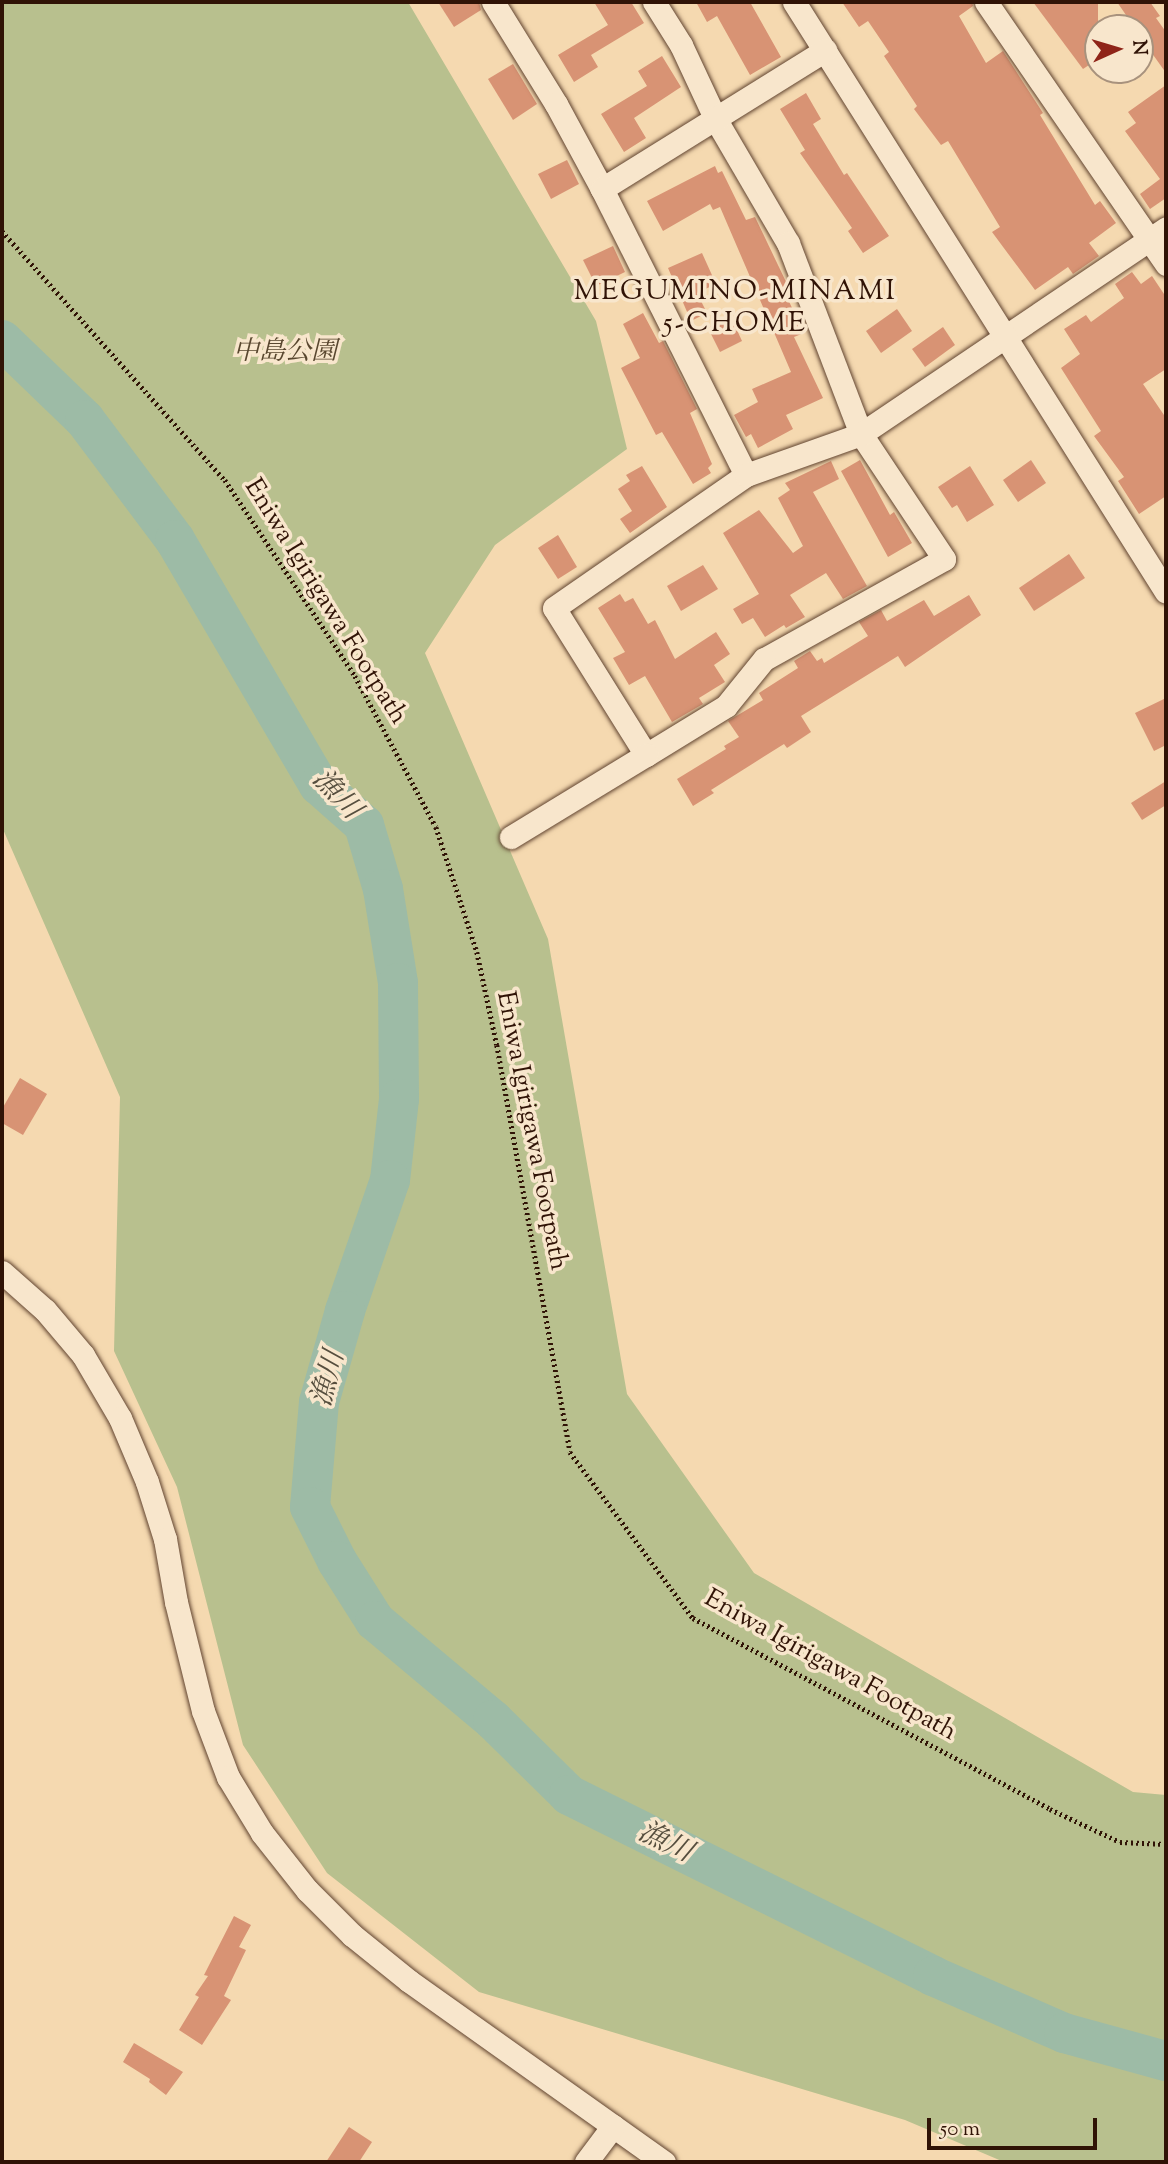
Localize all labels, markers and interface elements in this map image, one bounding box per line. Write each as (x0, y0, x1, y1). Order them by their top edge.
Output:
north arrow (1084, 14, 1154, 84)
text: N (1124, 39, 1152, 56)
district label: MEGUMINO-MINAMI 5-CHOME (575, 275, 895, 341)
park label: 中島公園 (233, 337, 337, 369)
street label: Eniwa Igirigawa Footpath (237, 473, 413, 731)
water label: 漁川 (305, 763, 367, 827)
street label: Eniwa Igirigawa Footpath (489, 989, 573, 1273)
water label: 漁川 (306, 1348, 352, 1410)
street label: Eniwa Igirigawa Footpath (698, 1584, 962, 1748)
water label: 漁川 (632, 1816, 698, 1870)
scale bar (930, 2104, 1100, 2148)
text: 50 m (940, 2115, 980, 2145)

